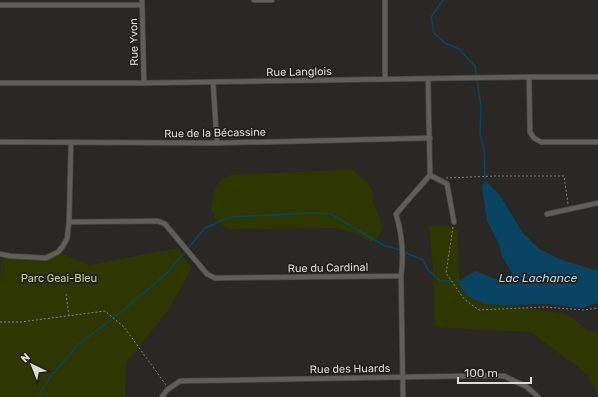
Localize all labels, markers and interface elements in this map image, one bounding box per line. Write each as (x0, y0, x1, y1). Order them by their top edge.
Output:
street label: Rue Yvon (127, 18, 141, 66)
street label: Rue Langlois (266, 65, 332, 79)
street label: Rue de la Bécassine (164, 126, 266, 140)
street label: Rue du Cardinal (288, 261, 368, 275)
water label: Lac Lachance (499, 271, 578, 285)
park label: Parc Geai-Bleu (21, 272, 97, 285)
north arrow (12, 345, 52, 385)
text: N (18, 351, 33, 366)
scale bar (458, 359, 531, 385)
street label: Rue des Huards (310, 362, 391, 376)
text: 100 m (464, 366, 498, 380)

